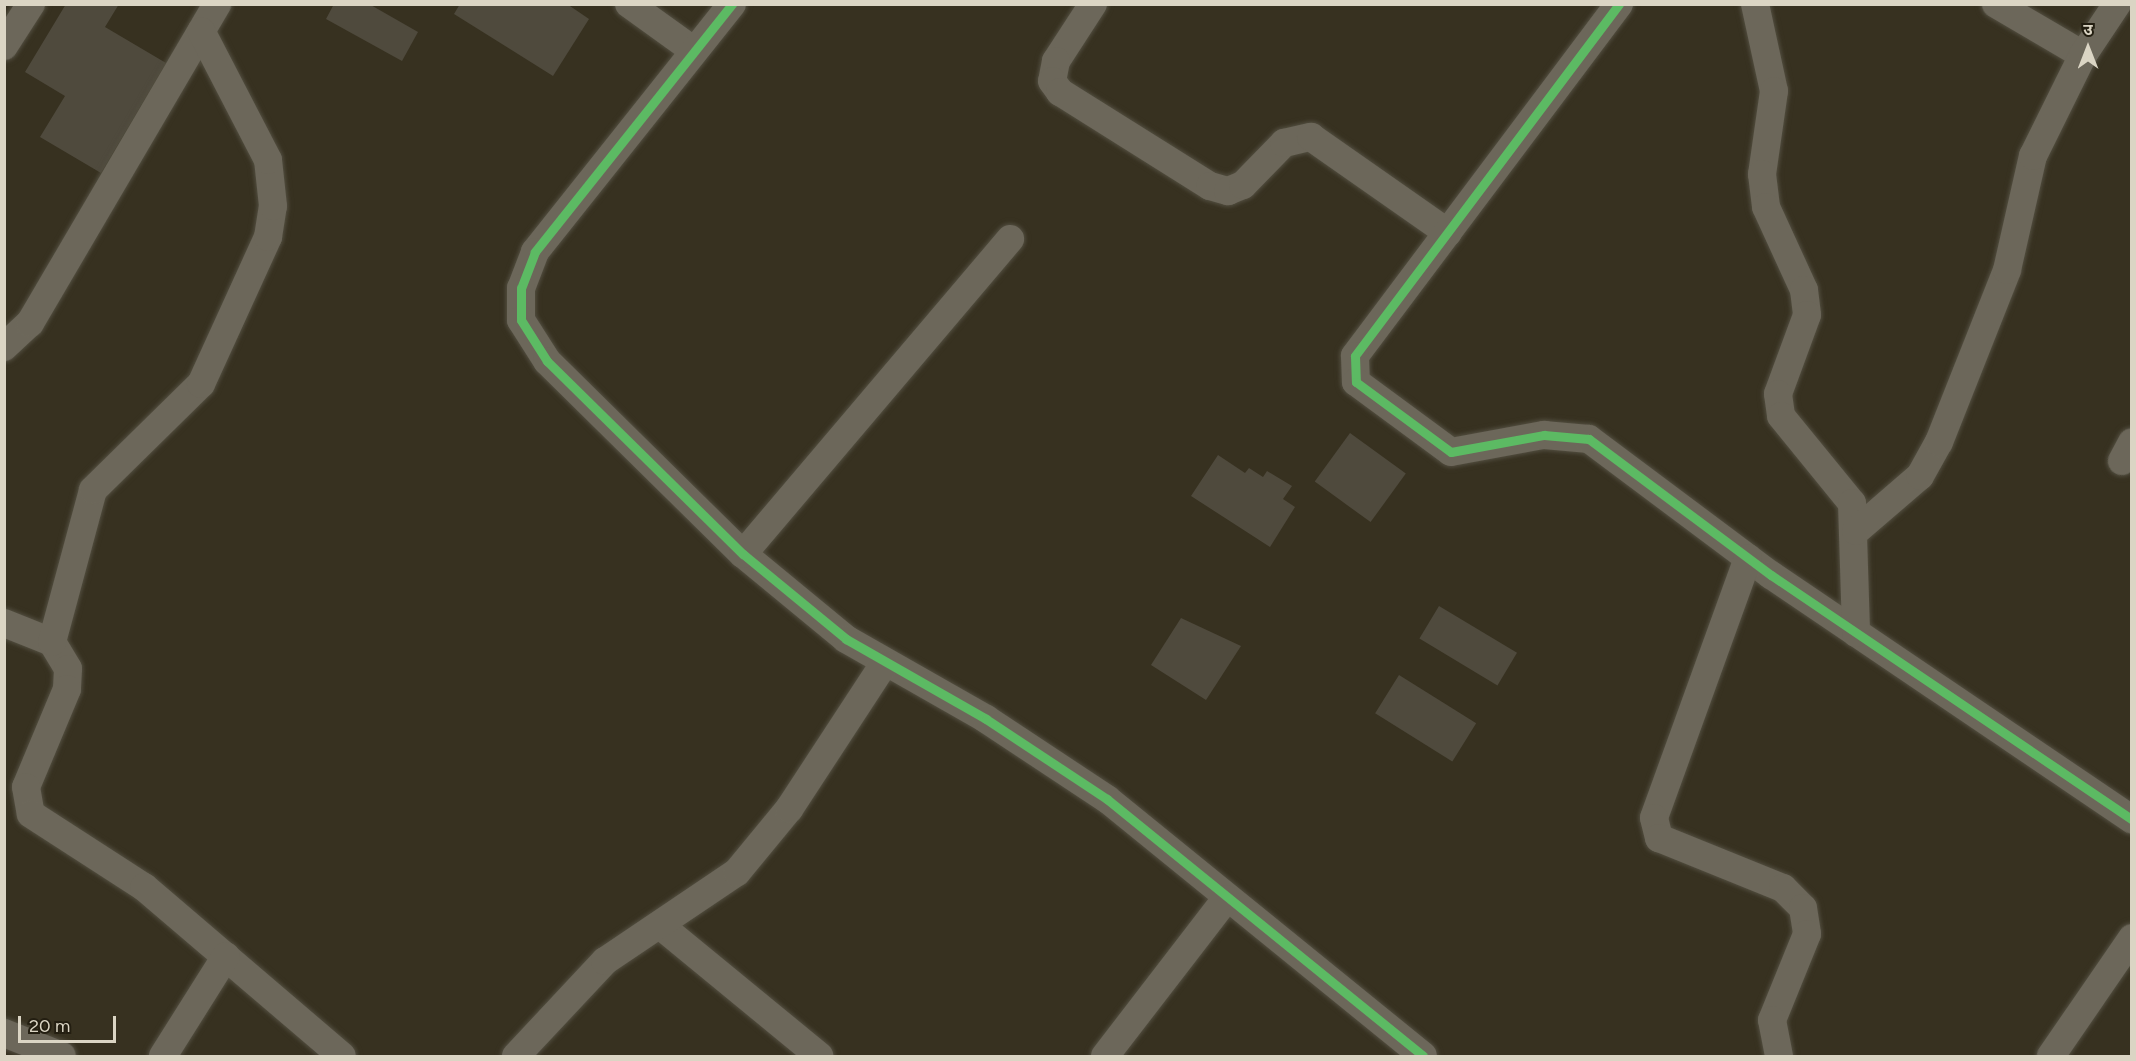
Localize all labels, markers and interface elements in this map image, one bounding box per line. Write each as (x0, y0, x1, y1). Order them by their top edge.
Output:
north arrow (2058, 18, 2118, 78)
text: उ (2083, 20, 2093, 39)
scale bar (21, 1004, 118, 1042)
text: 20 m (29, 1015, 70, 1037)

